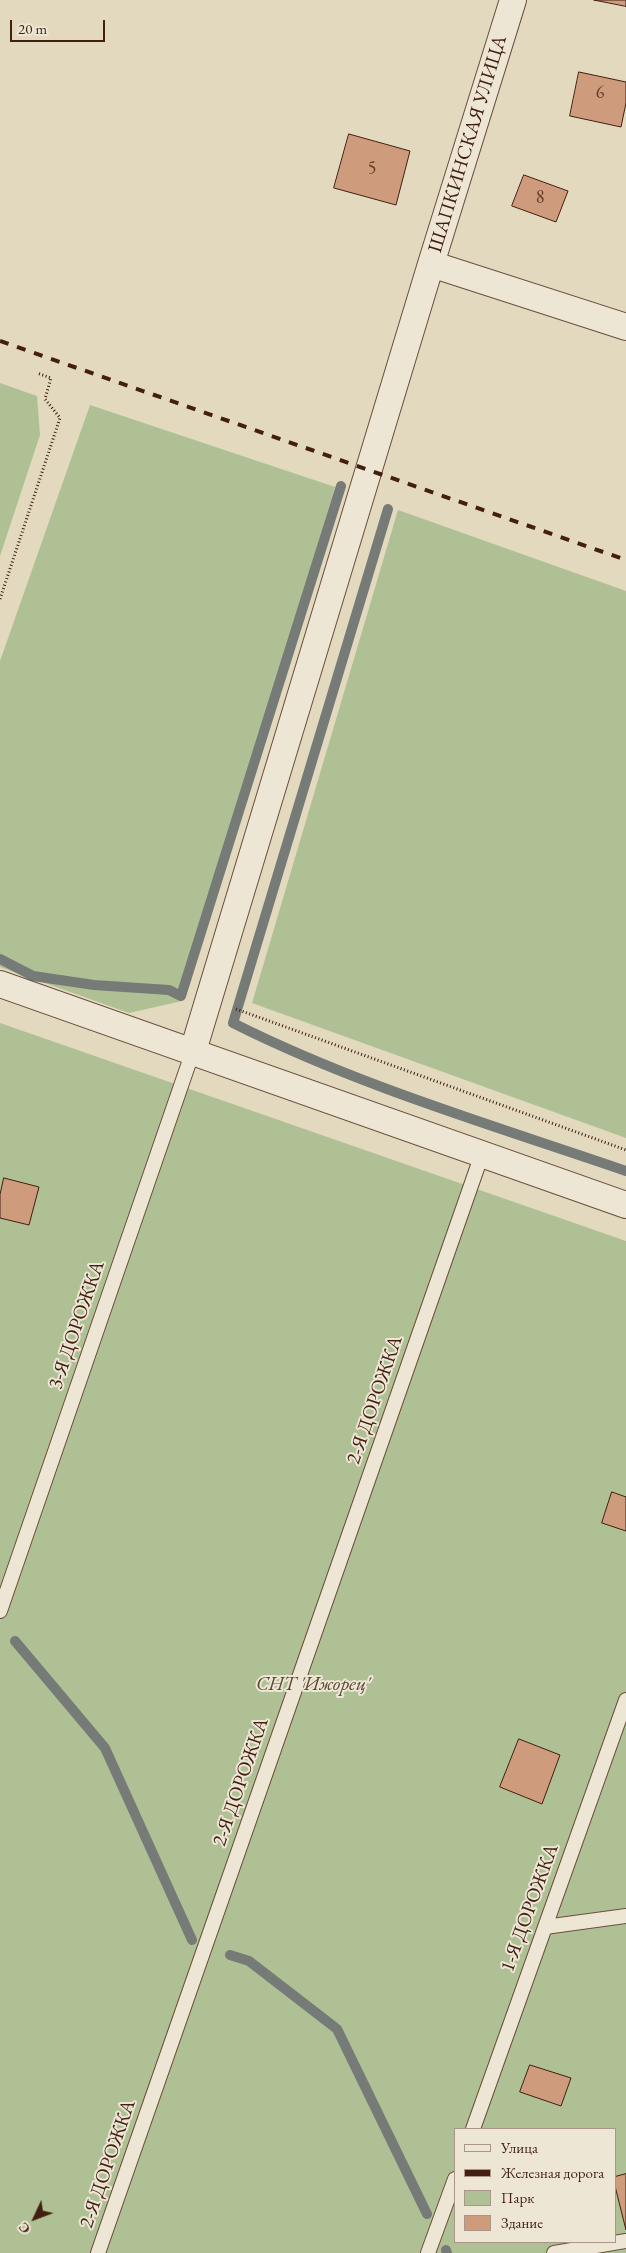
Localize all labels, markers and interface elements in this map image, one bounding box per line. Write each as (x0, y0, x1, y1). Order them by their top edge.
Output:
scale bar (12, 10, 108, 42)
text: 20 m (18, 19, 47, 38)
street label: ШАПКИНСКАЯ УЛИЦА (423, 32, 513, 256)
house number: 6 (596, 82, 604, 104)
house number: 5 (368, 158, 376, 180)
house number: 8 (536, 187, 544, 209)
street label: 3-Я ДОРОЖКА (44, 1258, 110, 1392)
street label: 2-Я ДОРОЖКА (342, 1333, 408, 1467)
park label: СНТ 'Ижорец' (256, 1673, 370, 1697)
street label: 2-Я ДОРОЖКА (208, 1715, 274, 1849)
street label: 1-Я ДОРОЖКА (496, 1841, 564, 1975)
street label: 2-Я ДОРОЖКА (75, 2097, 141, 2231)
legend (454, 2128, 616, 2243)
text: Улица (501, 2138, 538, 2157)
text: Железная дорога (501, 2163, 604, 2182)
text: Парк (501, 2188, 534, 2207)
north arrow (10, 2193, 60, 2243)
text: Здание (501, 2213, 543, 2232)
text: С (14, 2218, 34, 2238)

